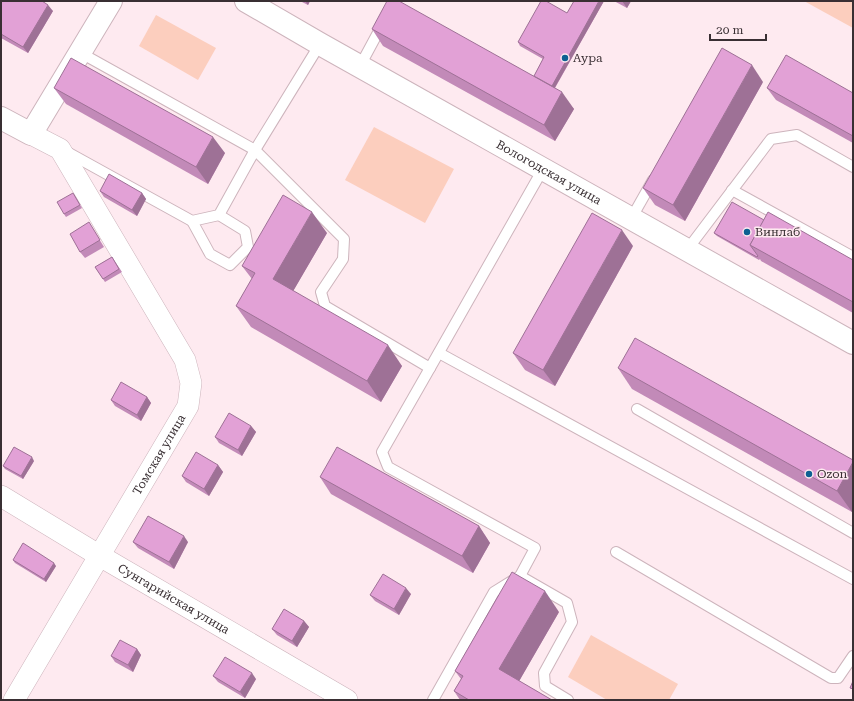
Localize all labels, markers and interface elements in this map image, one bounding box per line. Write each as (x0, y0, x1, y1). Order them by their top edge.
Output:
scale bar (710, 16, 766, 42)
text: 20 m (716, 23, 743, 37)
place label: Аура (573, 51, 603, 65)
marker: Аура (560, 53, 570, 63)
street label: Вологодская улица (494, 137, 604, 208)
place label: Винлаб (755, 225, 800, 239)
marker: Винлаб (742, 227, 752, 237)
street label: Томская улица (130, 411, 189, 498)
place label: Ozon (817, 467, 848, 481)
marker: Ozon (804, 469, 814, 479)
street label: Сунгарийская улица (115, 561, 232, 637)

